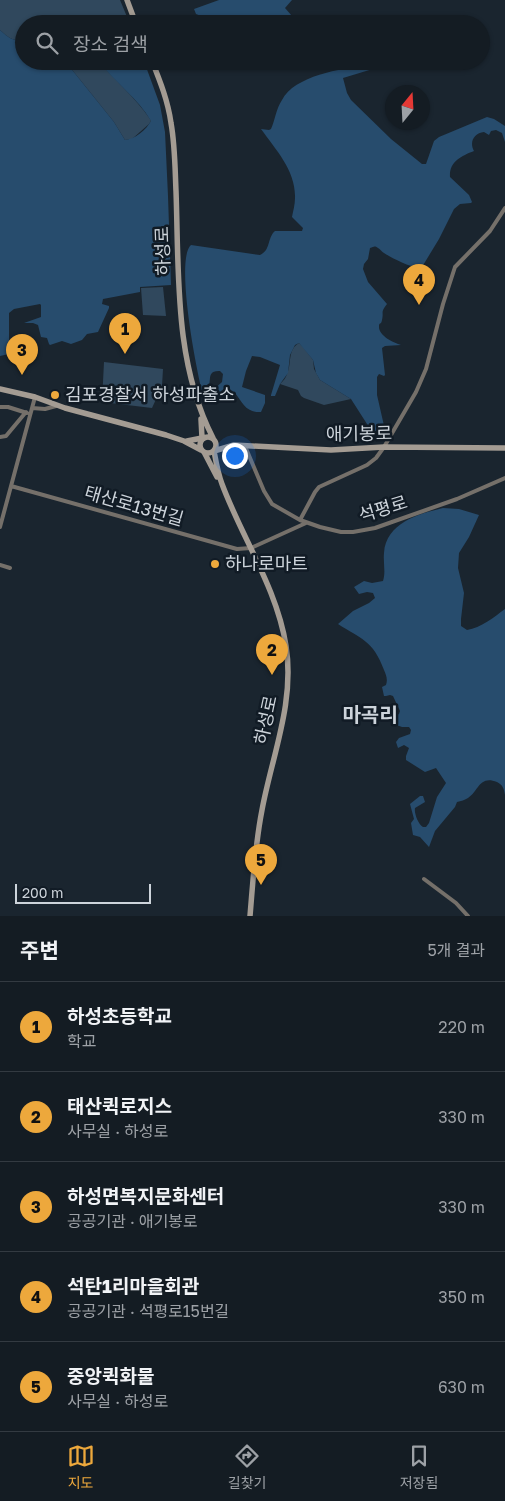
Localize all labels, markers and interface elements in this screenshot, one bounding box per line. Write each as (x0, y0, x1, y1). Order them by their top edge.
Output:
search box (15, 15, 490, 70)
icon: search (33, 29, 61, 57)
text: 장소 검색 (73, 32, 148, 55)
north arrow (385, 85, 430, 130)
street label: 하성로 (150, 226, 174, 276)
pin: 4 (403, 264, 435, 305)
pin: 1 (109, 313, 141, 354)
pin: 3 (6, 334, 38, 375)
place label: 김포경찰서 하성파출소 (65, 383, 235, 405)
marker: 김포경찰서 하성파출소 (49, 389, 61, 401)
street label: 애기봉로 (326, 421, 392, 445)
your location (222, 443, 248, 469)
street label: 태산로13번길 (82, 480, 186, 530)
street label: 석평로 (356, 490, 410, 526)
place label: 하나로마트 (225, 552, 308, 574)
marker: 하나로마트 (209, 558, 221, 570)
pin: 2 (256, 634, 288, 675)
street label: 하성로 (249, 693, 281, 746)
district label: 마곡리 (342, 702, 398, 726)
pin: 5 (245, 844, 277, 885)
scale bar (15, 881, 151, 904)
text: 200 m (22, 884, 63, 901)
text: 주변 (20, 937, 59, 963)
text: 5개 결과 (428, 940, 485, 960)
text: 하성초등학교 (67, 1004, 172, 1027)
text: 1 (32, 1017, 40, 1037)
text: 220 m (438, 1017, 485, 1037)
text: 학교 (67, 1031, 96, 1051)
text: 태산퀵로지스 (67, 1094, 172, 1117)
text: 2 (31, 1107, 41, 1127)
text: 330 m (438, 1107, 485, 1127)
text: 사무실 · 하성로 (67, 1121, 168, 1141)
text: 하성면복지문화센터 (67, 1184, 224, 1207)
text: 3 (31, 1197, 41, 1217)
text: 330 m (438, 1197, 485, 1217)
text: 공공기관 · 애기봉로 (67, 1211, 198, 1231)
text: 석탄1리마을회관 (67, 1274, 199, 1297)
text: 4 (31, 1287, 41, 1307)
text: 350 m (438, 1287, 485, 1307)
text: 공공기관 · 석평로15번길 (67, 1301, 229, 1321)
text: 중앙퀵화물 (67, 1364, 154, 1387)
text: 5 (31, 1377, 41, 1397)
text: 630 m (438, 1377, 485, 1397)
text: 사무실 · 하성로 (67, 1391, 168, 1411)
tab: 지도 (67, 1442, 95, 1492)
tab: 길찾기 (228, 1442, 266, 1492)
tab: 저장됨 (400, 1442, 438, 1492)

